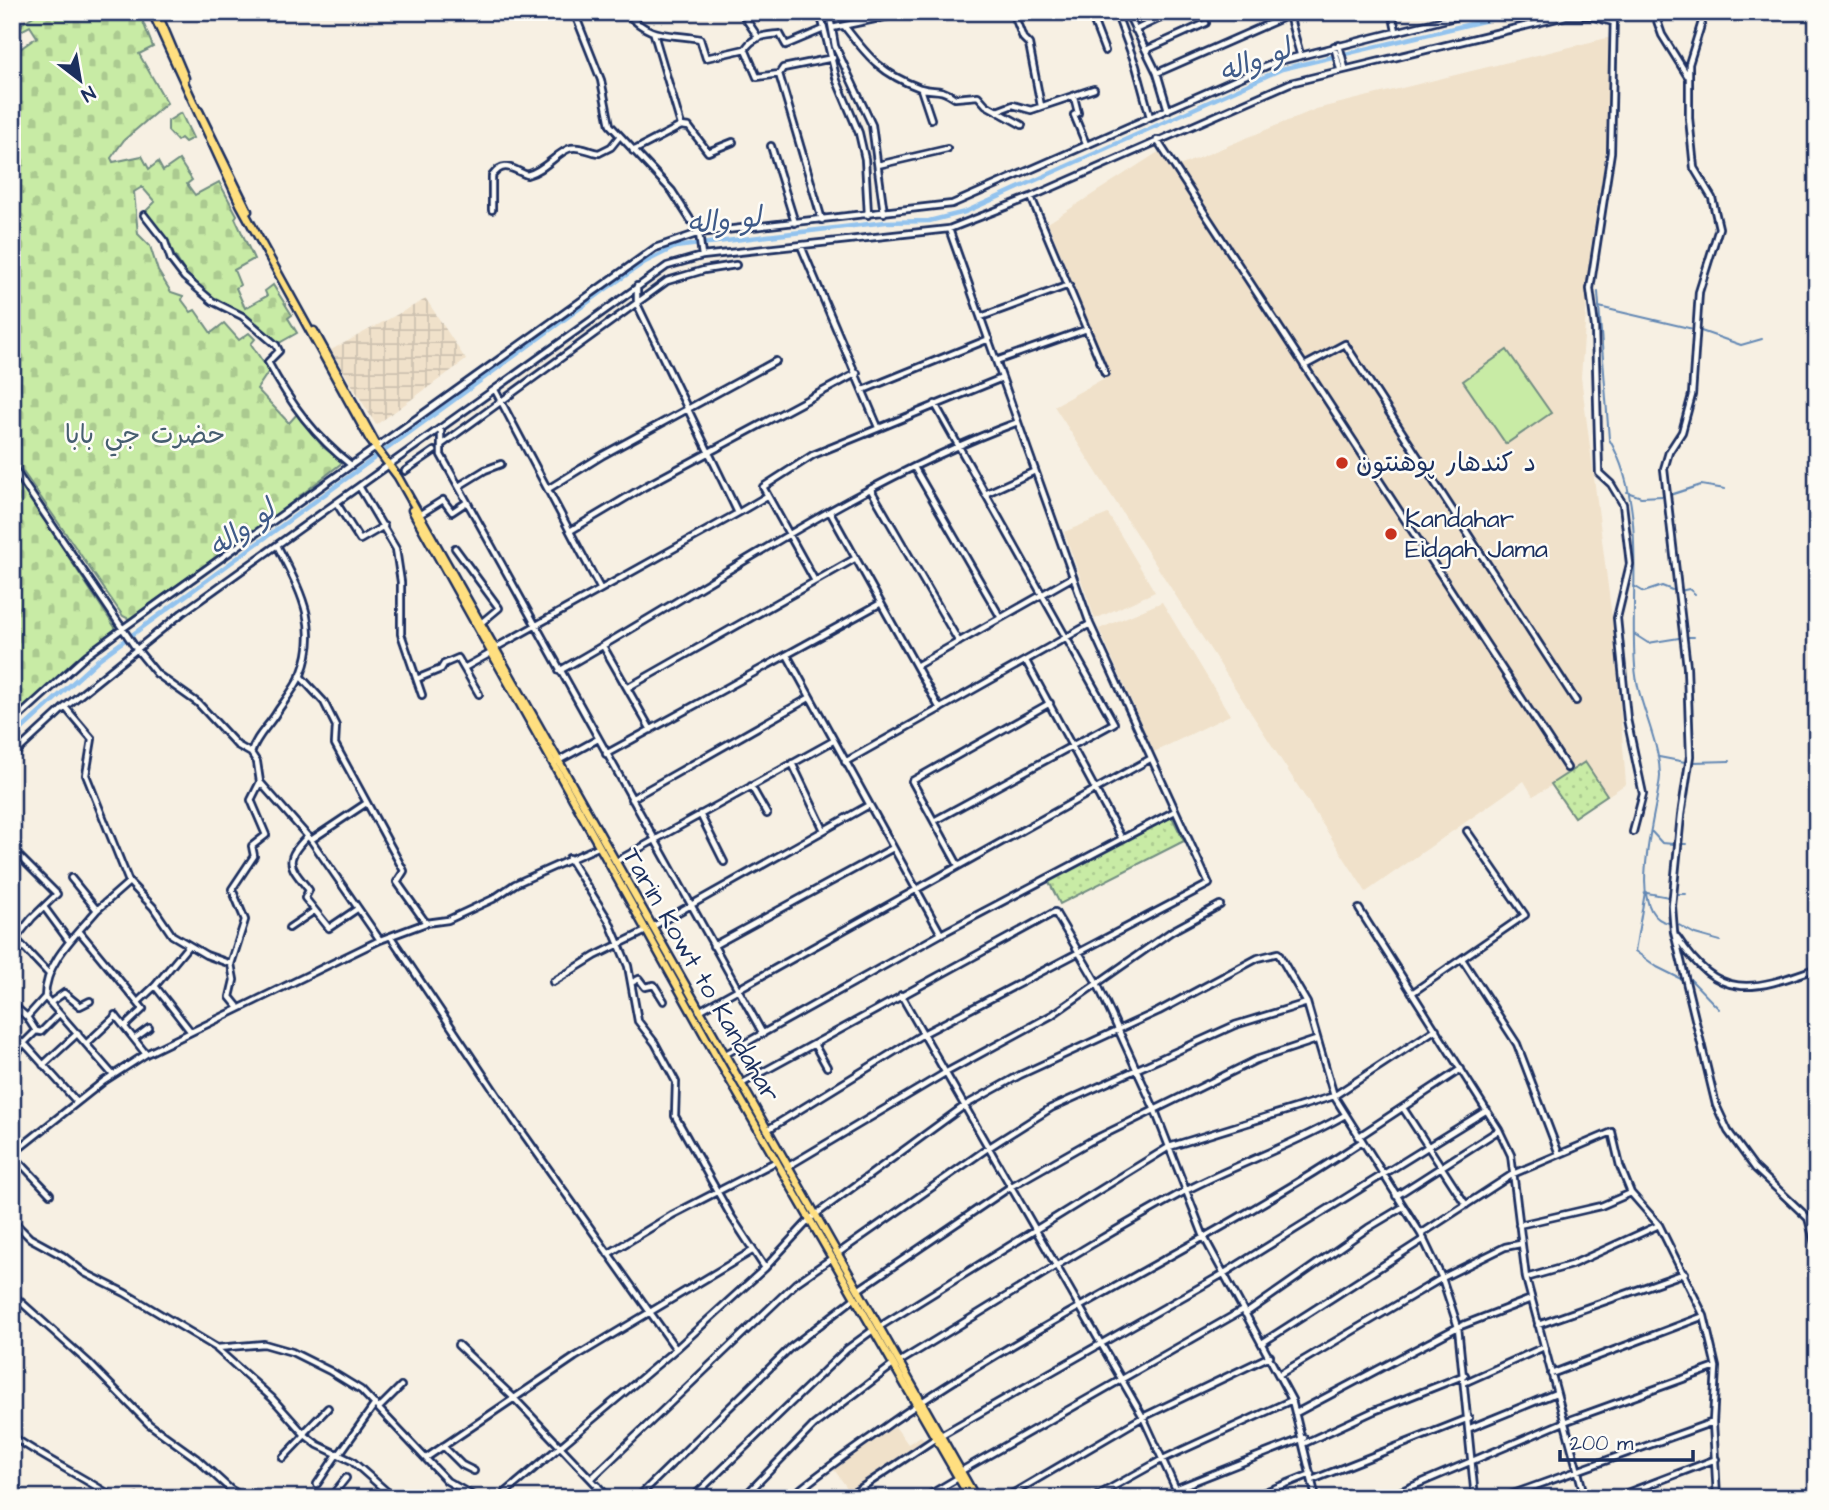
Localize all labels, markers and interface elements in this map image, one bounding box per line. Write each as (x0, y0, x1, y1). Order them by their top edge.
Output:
water label: لو واله (1213, 28, 1301, 93)
north arrow (46, 46, 116, 116)
text: N (76, 79, 100, 108)
water label: لو واله (685, 197, 767, 244)
park label: حضرت جي بابا (65, 417, 225, 457)
place label: د کندهار پوهنتون (1356, 445, 1536, 481)
marker: د کندهار پوهنتون (1334, 455, 1350, 471)
water label: لو واله (200, 489, 287, 567)
place label: Kandahar Eidgah Jama (1405, 501, 1548, 569)
marker: Kandahar Eidgah Jama (1383, 526, 1399, 542)
street label: Tarin Kowt to Kandahar (613, 841, 789, 1109)
scale bar (1560, 1419, 1692, 1463)
text: 200 m (1570, 1429, 1634, 1458)

